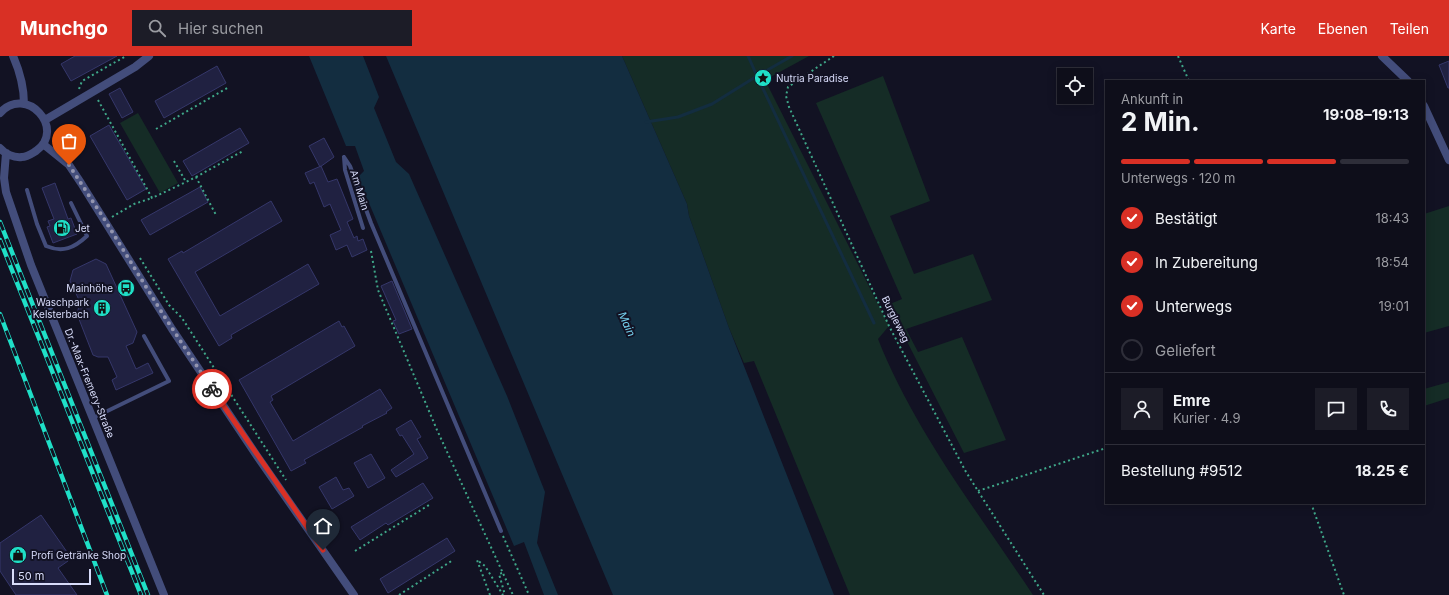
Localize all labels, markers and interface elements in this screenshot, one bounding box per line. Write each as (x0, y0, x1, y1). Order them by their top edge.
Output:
search box (132, 10, 412, 46)
text: Munchgo (20, 17, 108, 40)
icon: search (146, 17, 168, 39)
text: Hier suchen (178, 19, 263, 38)
text: Karte (1260, 20, 1296, 37)
text: Ebenen (1318, 20, 1368, 37)
text: Teilen (1390, 20, 1429, 37)
place icon: Nutria Paradise (753, 68, 773, 88)
map controls (1057, 68, 1093, 104)
button: locate (1057, 68, 1093, 104)
place label: Nutria Paradise (776, 72, 849, 84)
text: Ankunft in (1121, 91, 1183, 107)
text: 19:08–19:13 (1323, 105, 1409, 124)
text: 2 Min. (1121, 106, 1200, 137)
pin (52, 124, 86, 165)
icon: bag (58, 130, 80, 152)
street label: Am Main (348, 168, 372, 212)
text: Unterwegs · 120 m (1121, 170, 1235, 186)
icon: check (1121, 207, 1143, 229)
text: Bestätigt (1155, 209, 1218, 228)
text: 18:43 (1375, 210, 1409, 226)
fuel station icon: Jet (52, 218, 72, 238)
place label: Jet (75, 222, 91, 234)
icon: check (1121, 251, 1143, 273)
text: In Zubereitung (1155, 253, 1258, 272)
text: 18:54 (1376, 254, 1409, 270)
bus stop icon: Mainhöhe (116, 278, 136, 298)
place label: Mainhöhe (66, 282, 113, 294)
street label: Burgleweg (880, 294, 912, 344)
icon: check (1121, 295, 1143, 317)
place label: Waschpark Kelsterbach (33, 296, 89, 320)
text: Unterwegs (1155, 297, 1232, 316)
building icon: Waschpark Kelsterbach (92, 298, 112, 318)
text: 19:01 (1378, 298, 1409, 314)
water label: Main (615, 309, 639, 339)
street label: Dr.-Max-Fremery-Straße (63, 327, 117, 440)
text: Geliefert (1155, 341, 1216, 360)
courier (192, 369, 232, 409)
icon: bike (201, 378, 223, 400)
button: person (1121, 388, 1163, 430)
button: chat (1315, 388, 1357, 430)
button: phone (1367, 388, 1409, 430)
text: Emre (1173, 391, 1210, 410)
text: Kurier · 4.9 (1173, 410, 1240, 426)
text: Bestellung #9512 (1121, 461, 1243, 480)
text: 18.25 € (1355, 461, 1409, 480)
pin (306, 509, 340, 550)
icon: home (312, 515, 334, 537)
shop icon: Profi Getränke Shop (8, 545, 28, 565)
place label: Profi Getränke Shop (31, 549, 126, 561)
scale bar (12, 567, 91, 586)
text: 50 m (18, 569, 44, 583)

